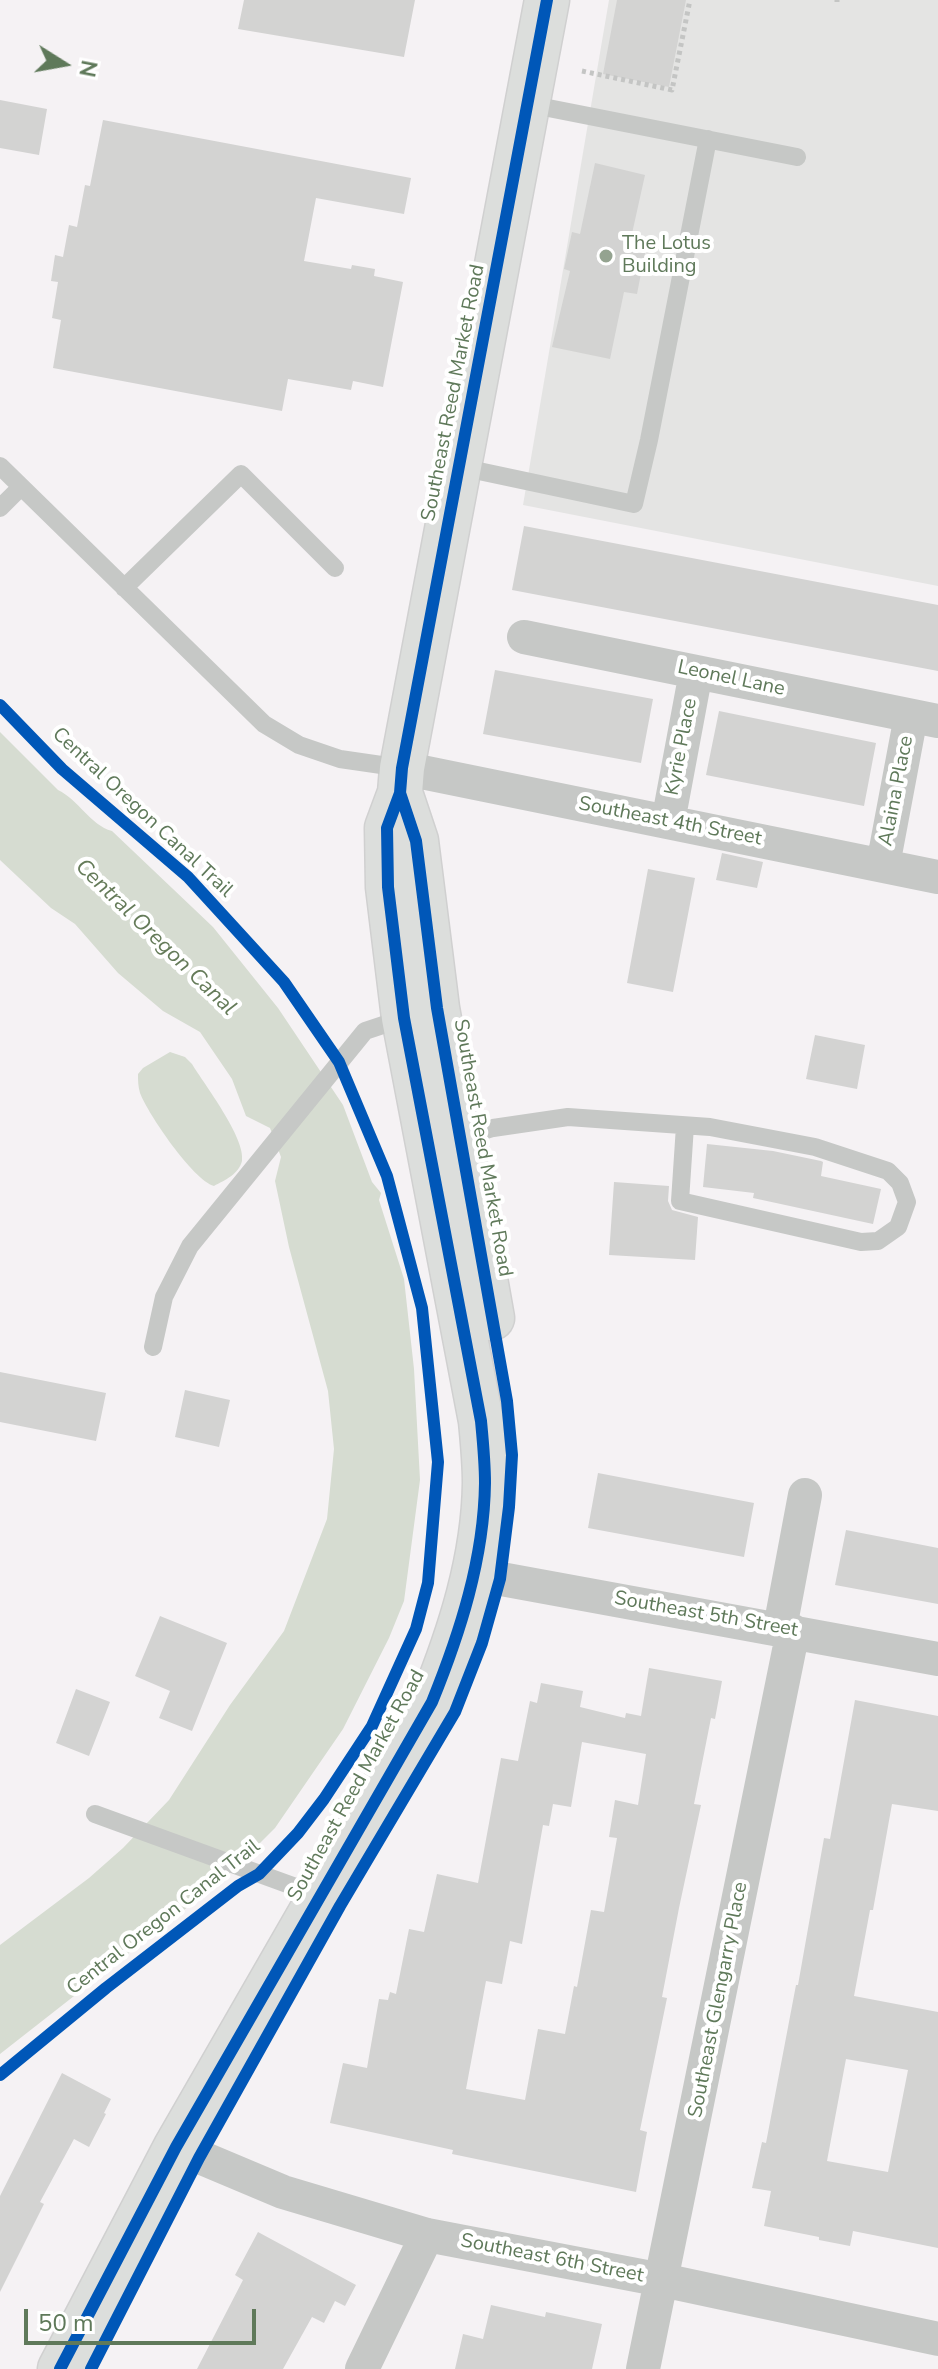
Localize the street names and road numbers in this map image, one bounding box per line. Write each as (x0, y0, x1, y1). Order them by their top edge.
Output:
street label: Southeast Reed Market Road (417, 263, 491, 523)
street label: Leonel Lane (675, 656, 787, 702)
street label: Kyrie Place (661, 696, 703, 798)
street label: Central Oregon Canal Trail (47, 723, 237, 903)
street label: Alaina Place (875, 734, 919, 848)
street label: Southeast 4th Street (576, 792, 764, 852)
street label: Southeast Reed Market Road (448, 1017, 516, 1279)
street label: Southeast 5th Street (612, 1587, 800, 1643)
street label: Southeast Reed Market Road (283, 1666, 431, 1906)
street label: Central Oregon Canal Trail (63, 1835, 265, 2001)
street label: Southeast Glengarry Place (684, 1880, 754, 2120)
street label: Southeast 6th Street (458, 2229, 646, 2289)

